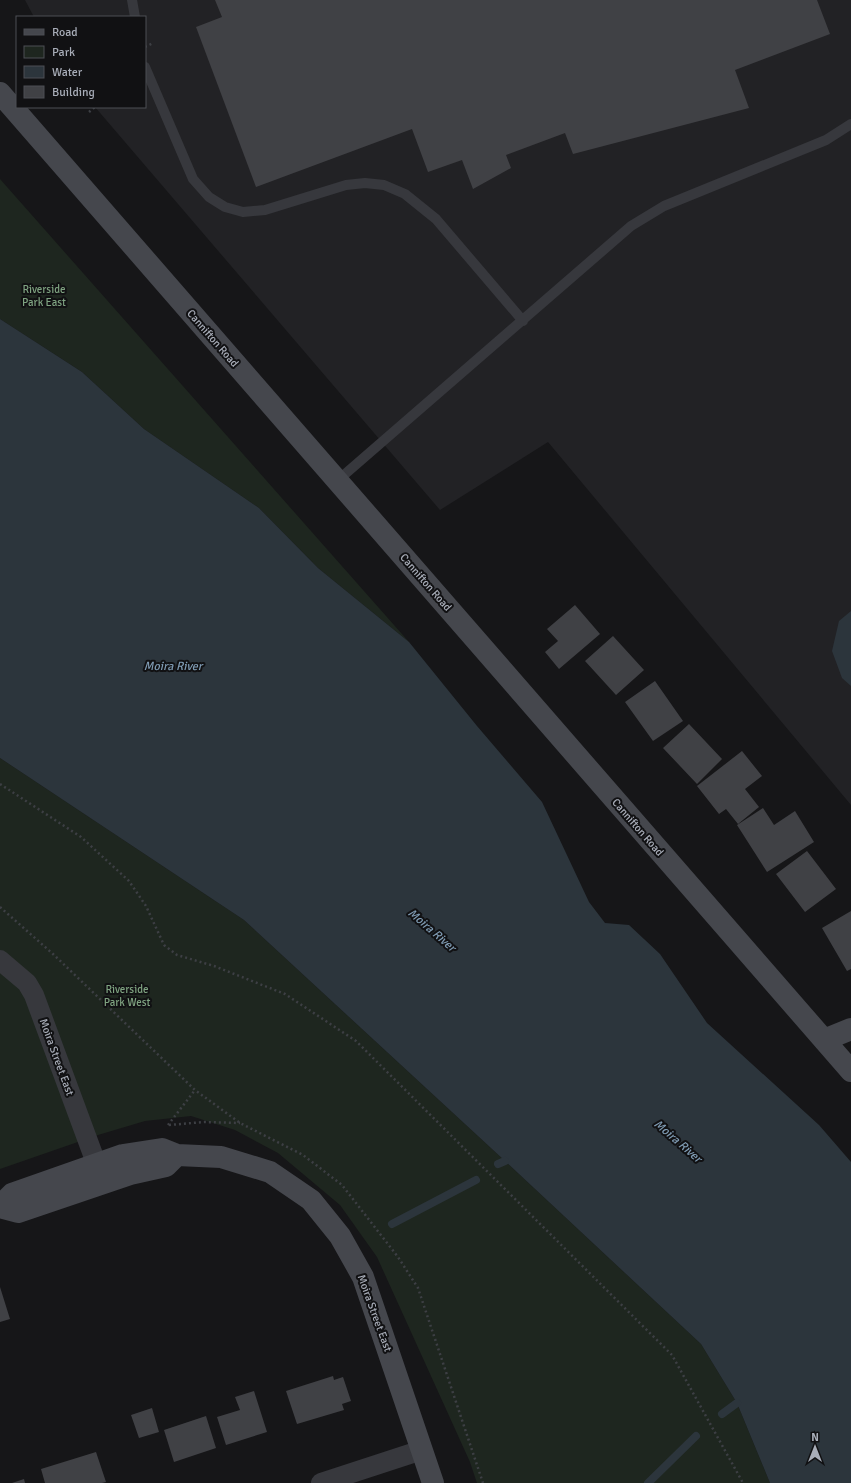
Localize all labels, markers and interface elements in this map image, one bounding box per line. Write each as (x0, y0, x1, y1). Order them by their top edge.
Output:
legend (16, 16, 146, 108)
text: Road (52, 25, 78, 40)
text: Park (52, 45, 75, 60)
text: Water (52, 65, 83, 80)
text: Building (52, 85, 95, 100)
park label: Riverside Park East (22, 283, 66, 309)
street label: Cannifton Road (184, 307, 241, 370)
street label: Cannifton Road (397, 551, 454, 614)
water label: Moira River (144, 659, 204, 674)
street label: Cannifton Road (609, 796, 666, 859)
water label: Moira River (405, 906, 460, 956)
park label: Riverside Park West (104, 983, 150, 1009)
street label: Moira Street East (37, 1017, 77, 1098)
water label: Moira River (651, 1117, 706, 1167)
street label: Moira Street East (355, 1273, 395, 1354)
north arrow (795, 1427, 835, 1467)
text: N (811, 1431, 819, 1444)

